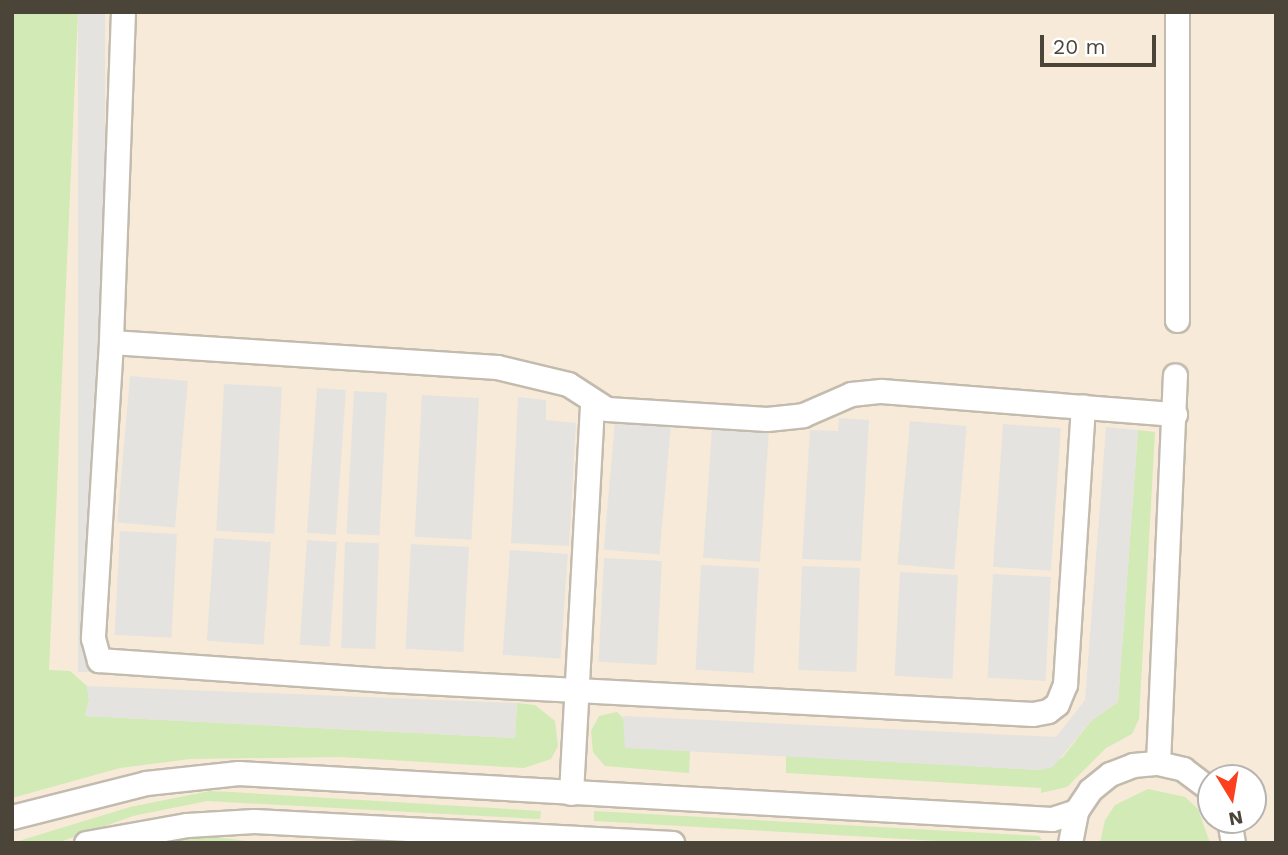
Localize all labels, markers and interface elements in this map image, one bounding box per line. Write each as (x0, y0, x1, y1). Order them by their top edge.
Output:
scale bar (1043, 21, 1158, 65)
text: 20 m (1053, 34, 1105, 59)
north arrow (1197, 764, 1267, 834)
text: N (1227, 806, 1245, 831)

